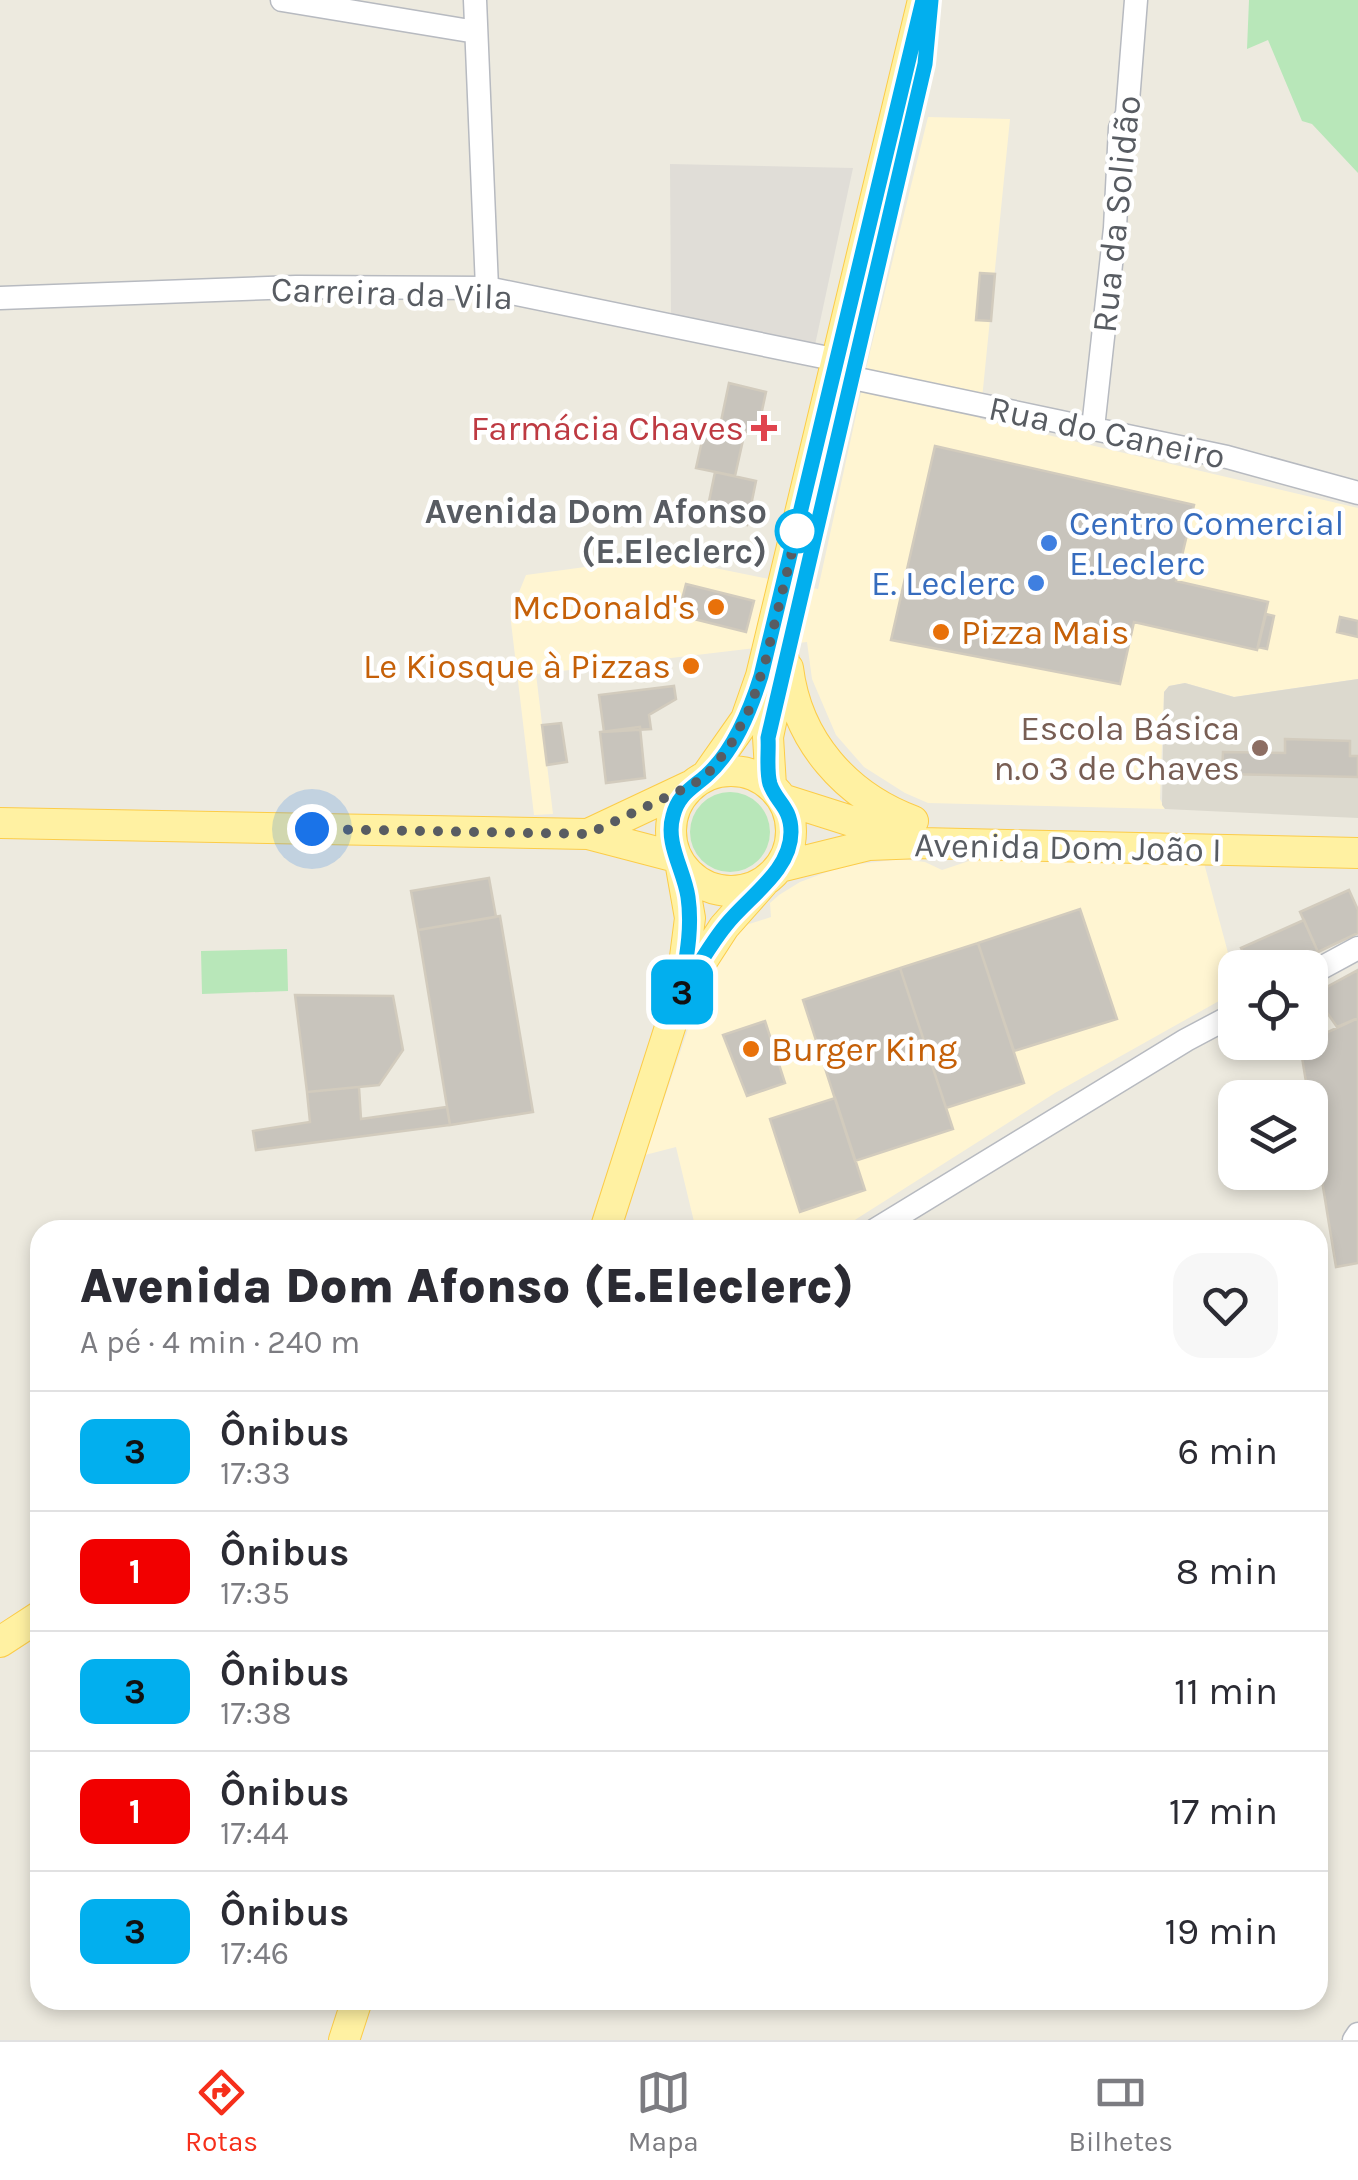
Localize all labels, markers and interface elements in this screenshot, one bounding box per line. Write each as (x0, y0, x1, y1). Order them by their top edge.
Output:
street label: Rua da Solidão (1084, 93, 1149, 335)
street label: Carreira da Vila (270, 269, 514, 318)
street label: Rua do Caneiro (985, 387, 1229, 478)
place label: Farmácia Chaves (471, 408, 744, 449)
marker: Farmácia Chaves (753, 417, 775, 439)
place label: Avenida Dom Afonso (E.Eleclerc) (425, 491, 767, 572)
place label: Centro Comercial E.Leclerc (1069, 503, 1344, 584)
marker: Avenida Dom Afonso (E.Eleclerc) (776, 510, 818, 552)
marker: Centro Comercial E.Leclerc (1038, 532, 1060, 554)
place label: E. Leclerc (871, 563, 1016, 604)
marker: E. Leclerc (1025, 572, 1047, 594)
place label: McDonald's (512, 587, 696, 628)
marker: McDonald's (705, 596, 727, 618)
place label: Pizza Mais (961, 612, 1129, 653)
marker: Pizza Mais (930, 621, 952, 643)
place label: Le Kiosque à Pizzas (363, 646, 671, 687)
marker: Le Kiosque à Pizzas (680, 655, 702, 677)
place label: Escola Básica n.º 3 de Chaves (993, 708, 1240, 789)
marker: Escola Básica n.º 3 de Chaves (1249, 737, 1271, 759)
your location (287, 804, 337, 854)
street label: Avenida Dom João I (914, 824, 1222, 871)
map controls (1218, 950, 1328, 1190)
button: locate (1218, 950, 1328, 1060)
line badge: 3 (650, 960, 714, 1024)
text: 3 (671, 972, 693, 1013)
place label: Burger King (771, 1029, 958, 1070)
marker: Burger King (740, 1038, 762, 1060)
button: layers (1218, 1080, 1328, 1190)
button: heart (1173, 1253, 1278, 1358)
text: Avenida Dom Afonso (E.Eleclerc) (80, 1258, 854, 1314)
text: A pé · 4 min · 240 m (80, 1324, 360, 1361)
text: Ônibus (220, 1410, 349, 1455)
text: 6 min (1177, 1429, 1278, 1474)
text: 3 (124, 1431, 146, 1472)
text: 17:33 (220, 1455, 291, 1492)
text: Ônibus (220, 1530, 349, 1575)
text: 8 min (1176, 1549, 1278, 1594)
text: 1 (129, 1551, 141, 1592)
text: 17:35 (220, 1575, 290, 1612)
text: Ônibus (220, 1650, 349, 1695)
text: 11 min (1174, 1669, 1278, 1714)
text: 3 (124, 1671, 146, 1712)
text: 17:38 (220, 1695, 292, 1732)
text: Ônibus (220, 1770, 349, 1815)
text: 17 min (1169, 1789, 1278, 1834)
text: 1 (129, 1791, 141, 1832)
text: 17:44 (220, 1815, 289, 1852)
text: Ônibus (220, 1890, 349, 1935)
text: 19 min (1165, 1909, 1278, 1954)
text: 3 (124, 1911, 146, 1952)
text: 17:46 (220, 1935, 289, 1972)
tab: Rotas (185, 2065, 258, 2158)
tab: Mapa (628, 2065, 699, 2158)
tab: Bilhetes (1069, 2065, 1173, 2158)

